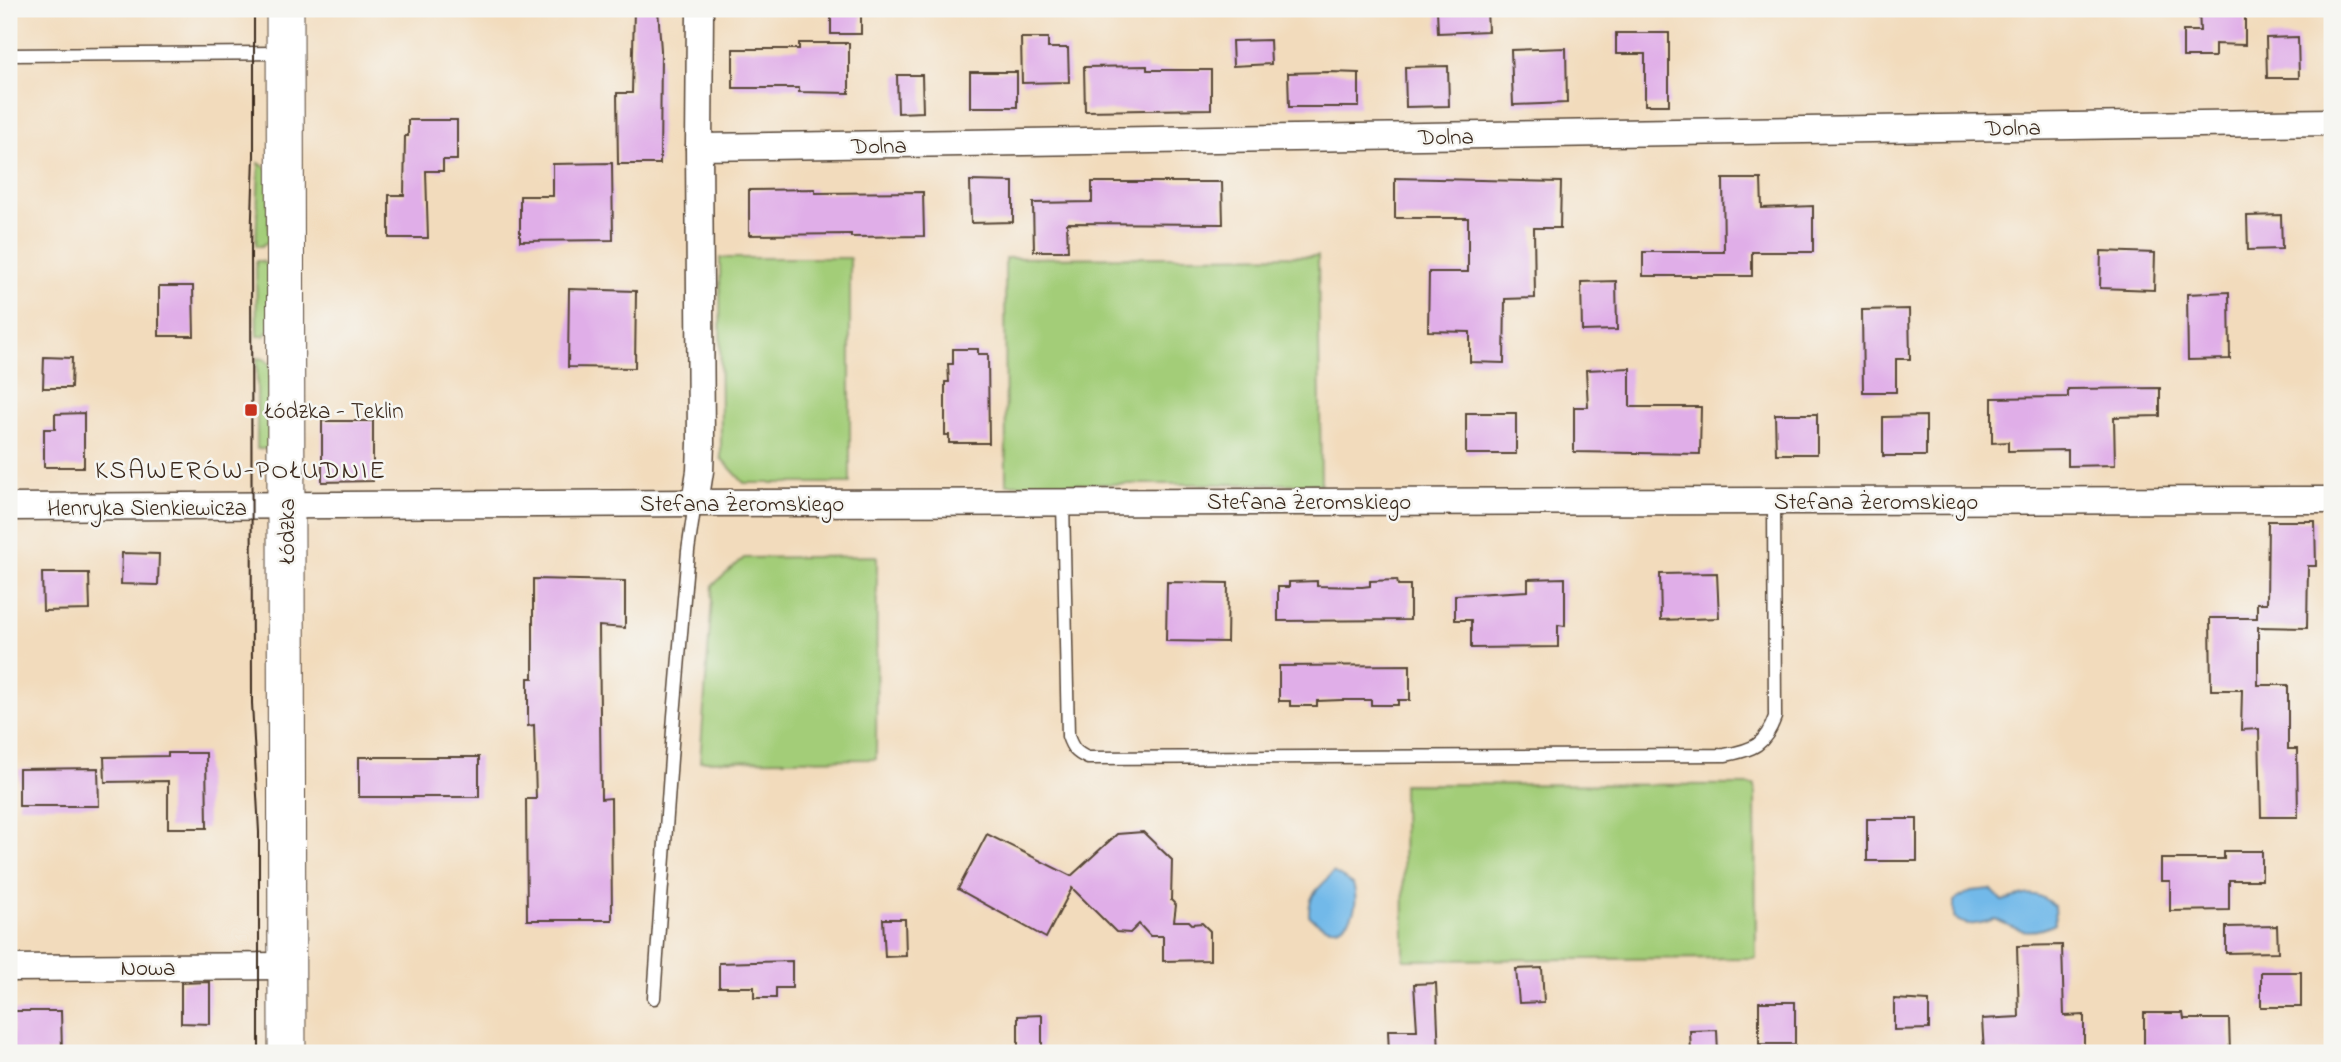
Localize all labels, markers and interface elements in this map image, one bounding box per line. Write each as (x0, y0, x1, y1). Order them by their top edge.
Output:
street label: Dolna (1984, 113, 2041, 147)
street label: Dolna (1417, 122, 1474, 156)
street label: Dolna (850, 131, 907, 165)
place label: Łódzka - Teklin (264, 396, 404, 429)
marker: Łódzka - Teklin (243, 402, 259, 418)
district label: KSAWERÓW-POŁUDNIE (95, 453, 387, 491)
street label: Stefana Żeromskiego (1207, 487, 1411, 521)
street label: Stefana Żeromskiego (1774, 487, 1978, 521)
street label: Stefana Żeromskiego (640, 489, 844, 523)
street label: Henryka Sienkiewicza (47, 493, 247, 528)
street label: Łódzka (272, 498, 305, 565)
street label: Nowa (121, 953, 176, 986)

